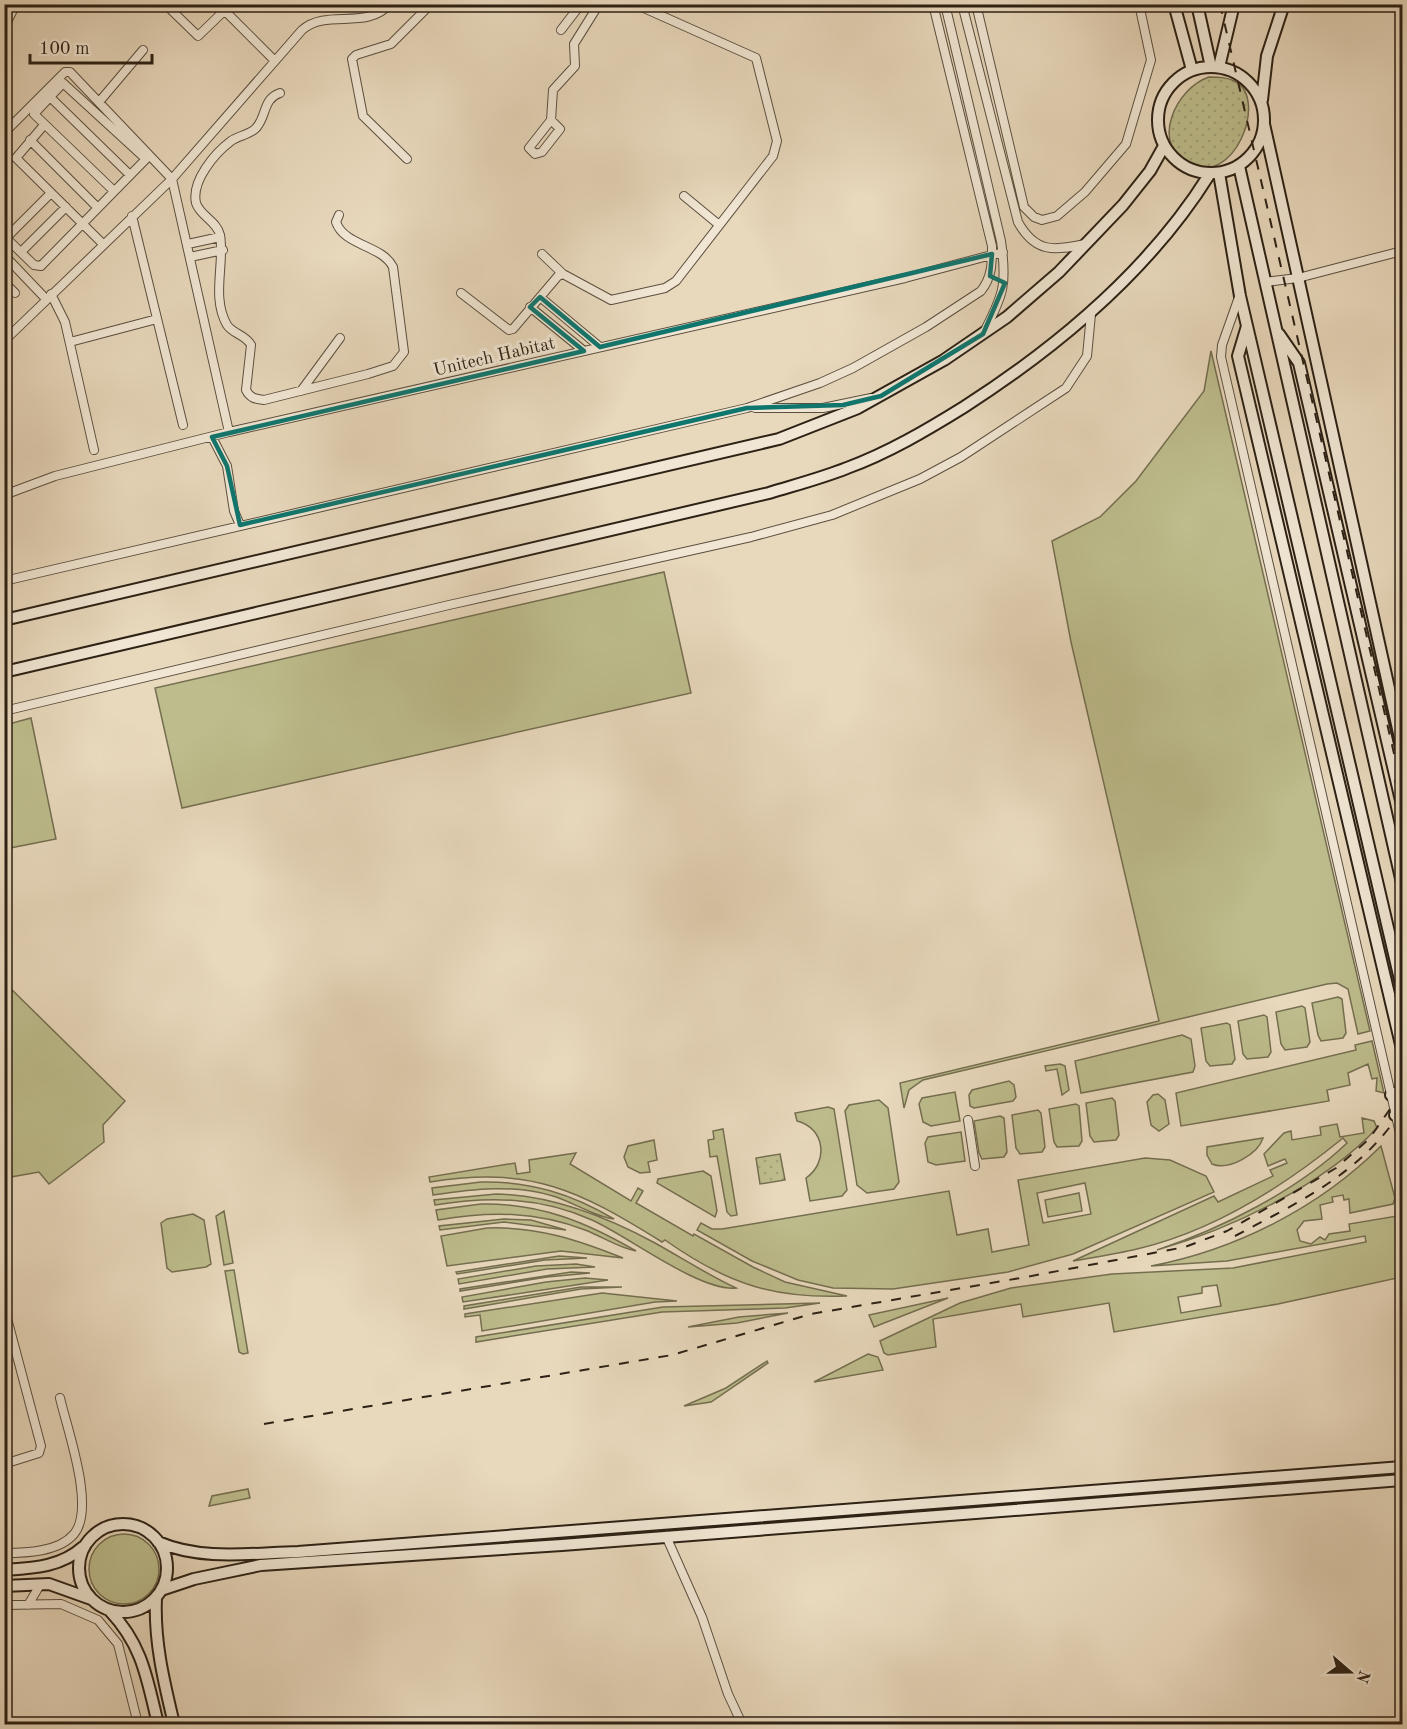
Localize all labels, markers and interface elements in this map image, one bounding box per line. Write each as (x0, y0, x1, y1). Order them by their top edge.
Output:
scale bar (30, 27, 152, 65)
text: 100 m (39, 40, 90, 58)
street label: Unitech Habitat (432, 334, 557, 380)
north arrow (1320, 1642, 1380, 1702)
text: N (1352, 1668, 1372, 1686)

